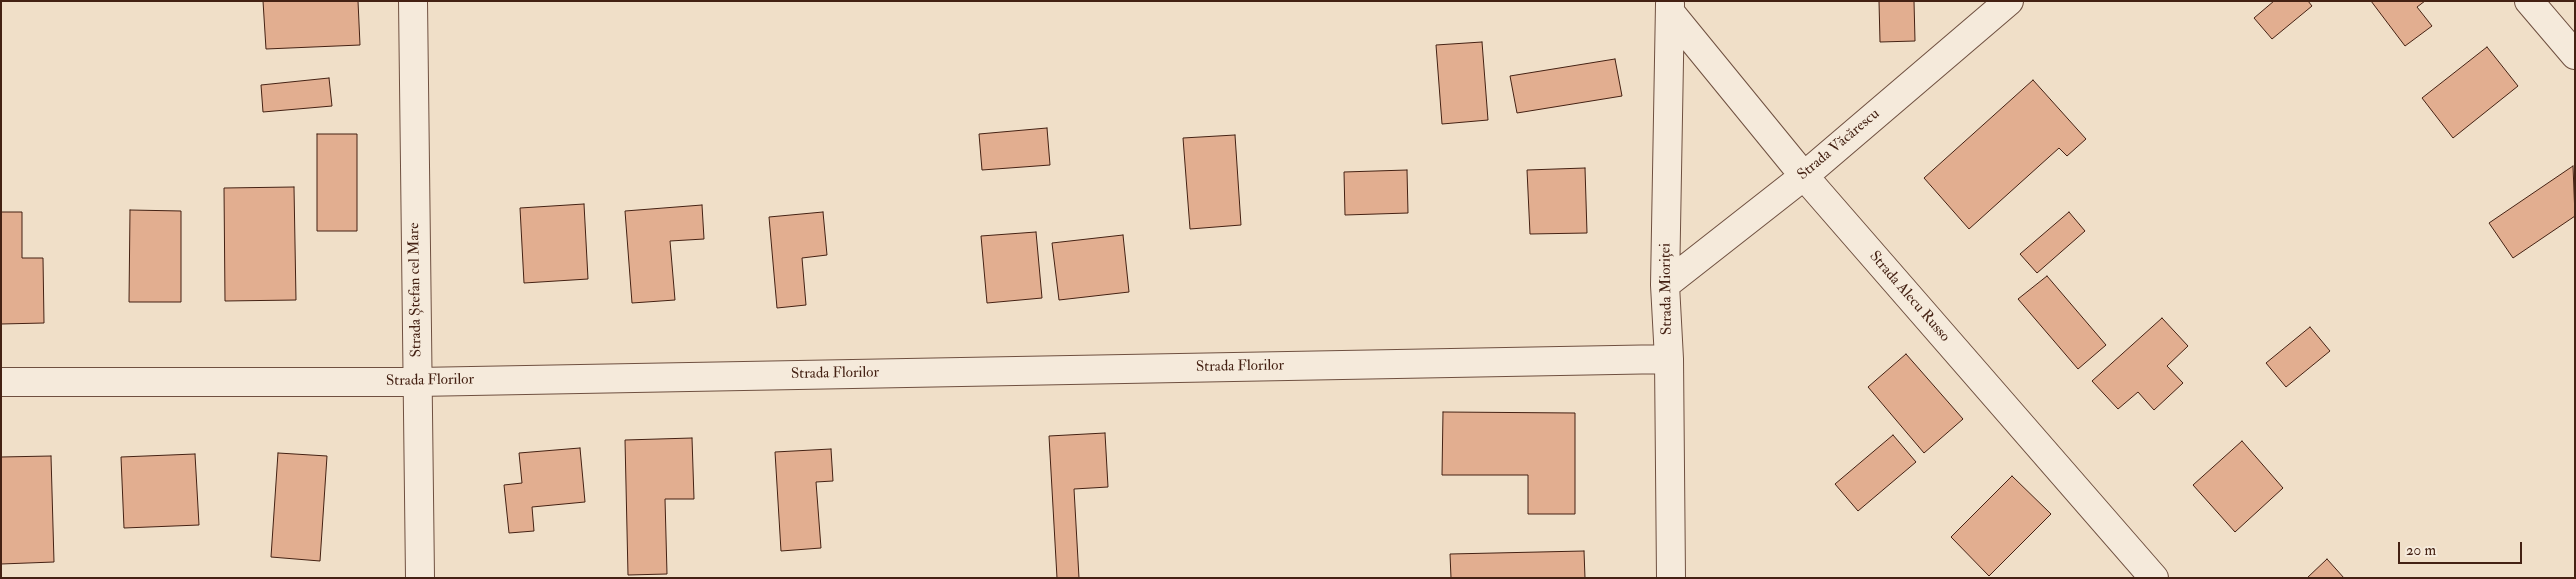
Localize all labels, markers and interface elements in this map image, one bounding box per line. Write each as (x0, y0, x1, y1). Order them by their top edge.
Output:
street label: Strada Văcărescu (1794, 106, 1884, 184)
street label: Strada Ștefan cel Mare (406, 222, 426, 358)
street label: Strada Mioriței (1657, 243, 1677, 335)
street label: Strada Alecu Russo (1865, 248, 1953, 346)
street label: Strada Florilor (1196, 357, 1284, 377)
street label: Strada Florilor (791, 364, 879, 384)
street label: Strada Florilor (386, 371, 474, 391)
scale bar (2401, 532, 2525, 564)
text: 20 m (2406, 541, 2436, 560)

